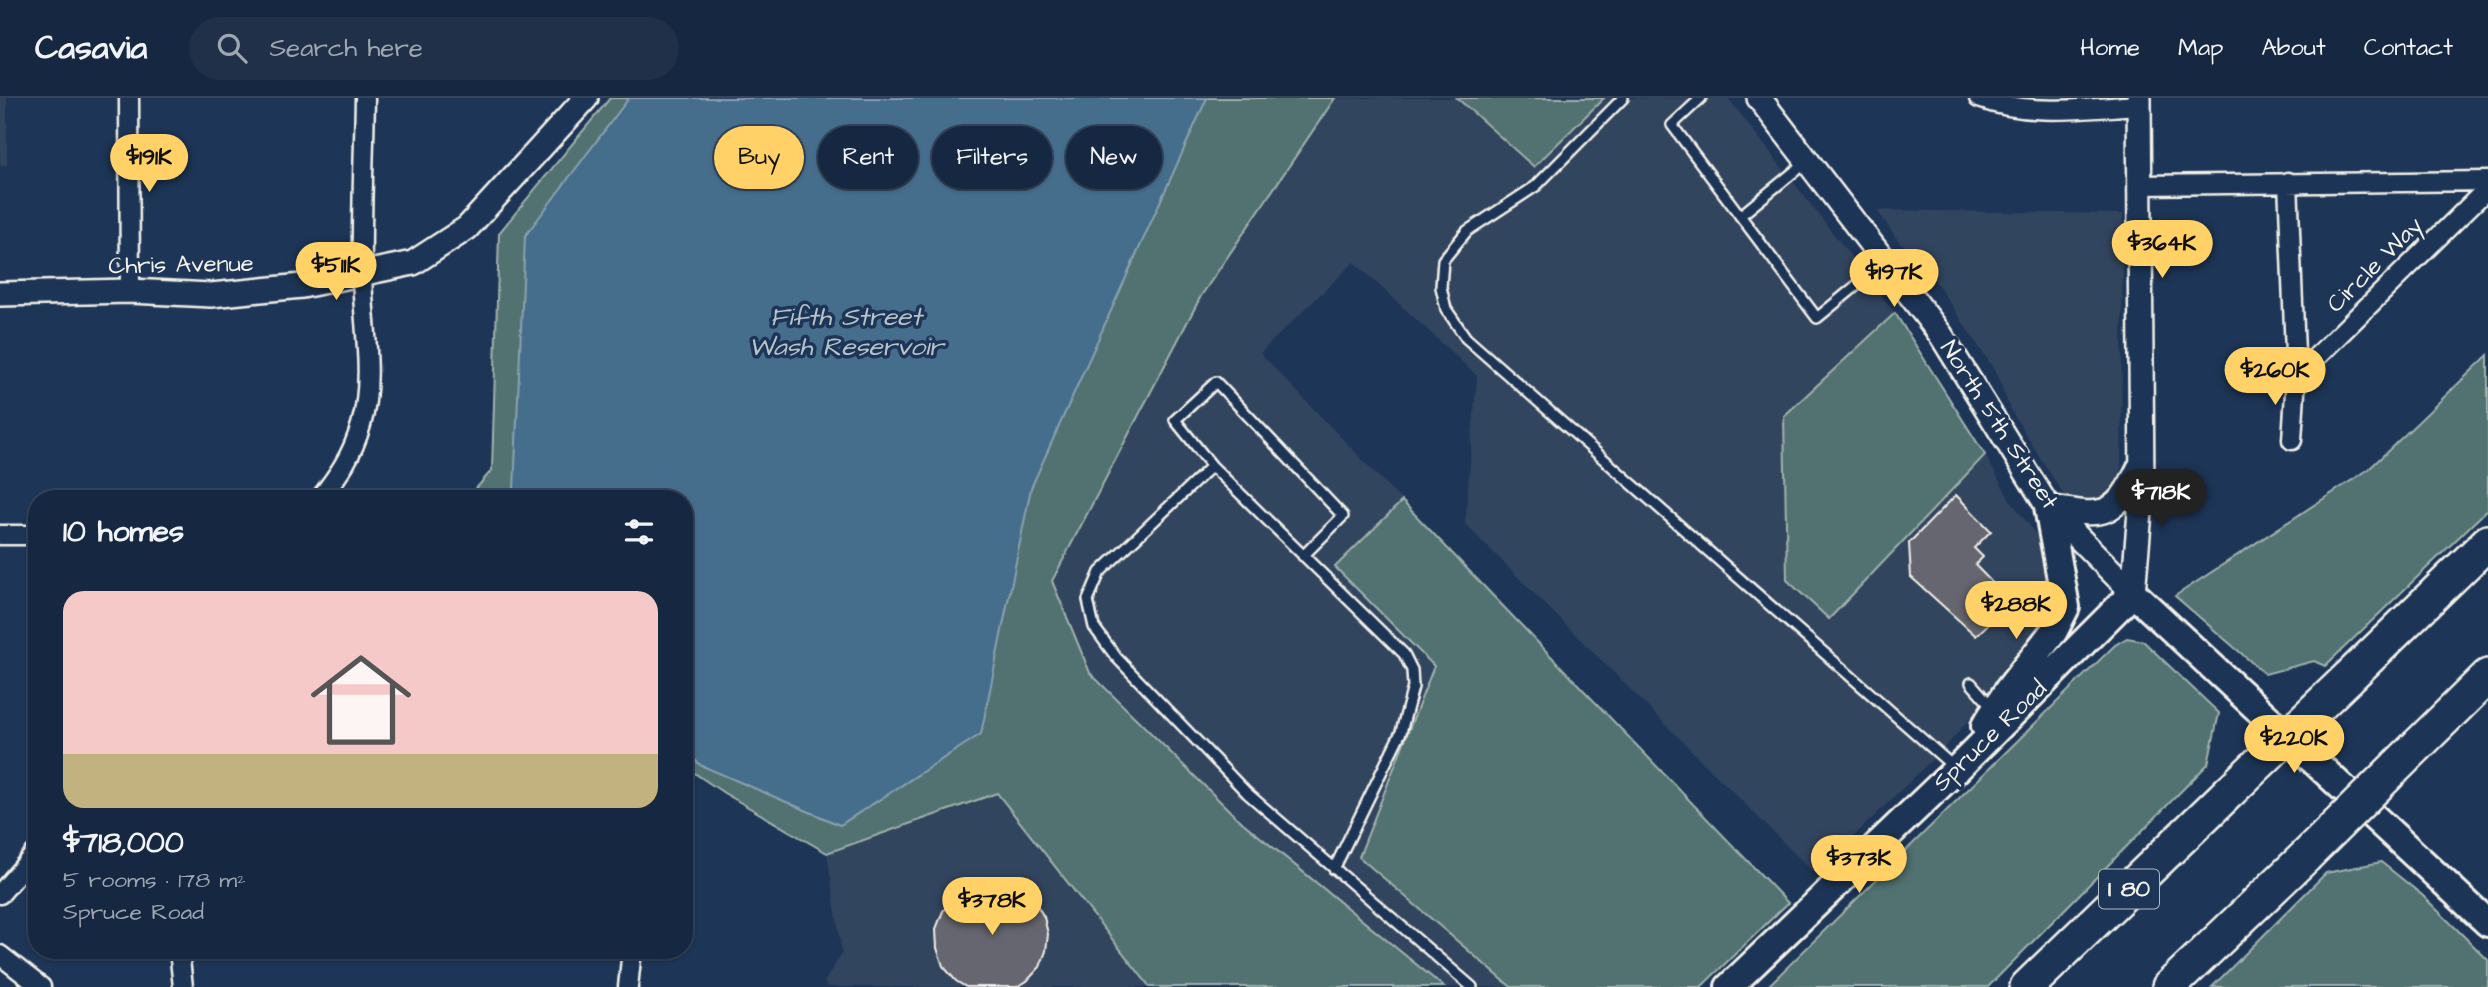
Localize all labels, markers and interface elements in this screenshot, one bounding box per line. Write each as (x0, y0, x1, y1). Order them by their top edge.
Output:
search box (189, 17, 679, 80)
text: Casavia (35, 25, 147, 71)
icon: search (213, 29, 251, 67)
text: Search here (269, 30, 423, 66)
text: Home (2080, 31, 2140, 65)
text: Map (2178, 31, 2223, 65)
text: About (2261, 31, 2326, 65)
text: Contact (2364, 31, 2453, 65)
chip: Buy (714, 126, 804, 189)
chip: Rent (818, 126, 918, 189)
chip: Filters (932, 126, 1052, 189)
chip: New (1066, 126, 1162, 189)
pin: $191K (100, 134, 198, 194)
text: $191K (126, 141, 172, 173)
street label: Circle Way (2319, 209, 2431, 321)
pin: $364K (2113, 220, 2211, 280)
text: $364K (2128, 227, 2196, 259)
pin: $511K (287, 242, 385, 302)
street label: Chris Avenue (108, 247, 254, 283)
text: $511K (312, 249, 360, 281)
pin: $197K (1845, 250, 1943, 309)
text: $197K (1866, 256, 1922, 288)
water label: Fifth Street Wash Reservoir (749, 299, 946, 365)
street label: North 5th Street (1932, 334, 2067, 516)
pin: $260K (2226, 348, 2324, 407)
text: $260K (2241, 354, 2309, 386)
pin: $718K (2112, 470, 2210, 529)
text: $718K (2132, 476, 2190, 508)
text: 10 homes (63, 511, 184, 553)
icon: filters (620, 513, 658, 551)
pin: $288K (1967, 582, 2065, 641)
text: $288K (1981, 588, 2051, 620)
icon: home (298, 637, 424, 763)
street label: Spruce Road (1925, 673, 2055, 799)
pin: $220K (2245, 716, 2343, 775)
text: $220K (2260, 722, 2328, 754)
text: $718,000 (63, 822, 184, 864)
pin: $373K (1810, 836, 1908, 895)
text: $373K (1827, 842, 1891, 874)
text: 5 rooms · 178 m² (63, 864, 246, 896)
road number: I 80 (2099, 870, 2159, 908)
pin: $378K (943, 878, 1041, 937)
text: $378K (958, 884, 1026, 916)
text: Spruce Road (63, 896, 204, 928)

